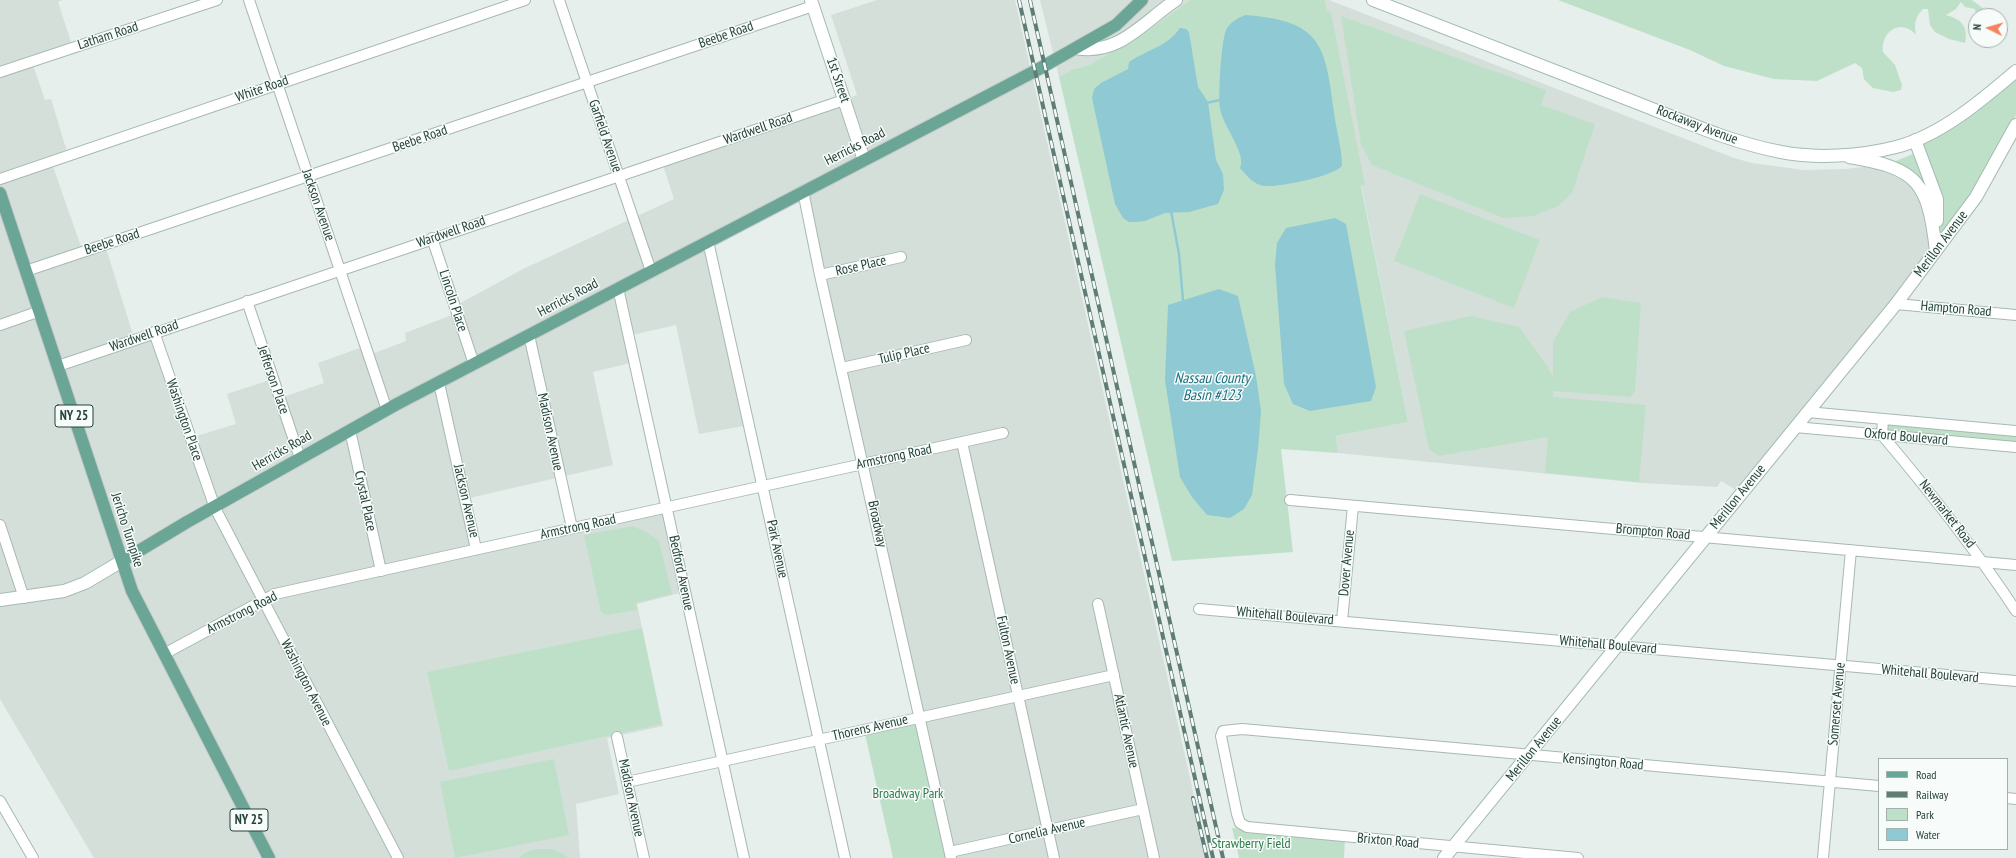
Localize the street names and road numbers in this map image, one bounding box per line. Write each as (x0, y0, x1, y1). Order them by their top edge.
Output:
street label: Latham Road (76, 18, 140, 54)
street label: Beebe Road (696, 18, 756, 52)
street label: 1st Street (822, 55, 854, 105)
street label: White Road (233, 72, 291, 106)
street label: Garfield Avenue (585, 97, 625, 175)
street label: Rockaway Avenue (1654, 102, 1740, 148)
street label: Wardwell Road (721, 109, 795, 149)
street label: Beebe Road (390, 122, 450, 156)
street label: Herricks Road (822, 125, 888, 169)
street label: Jackson Avenue (298, 167, 338, 243)
street label: Merillon Avenue (1911, 208, 1971, 280)
street label: Wardwell Road (414, 212, 488, 252)
street label: Beebe Road (82, 225, 142, 259)
street label: Rose Place (834, 252, 888, 280)
street label: Lincoln Place (435, 268, 471, 334)
street label: Herricks Road (535, 275, 601, 321)
street label: Hampton Road (1920, 298, 1992, 320)
street label: Wardwell Road (107, 316, 181, 356)
street label: Tulip Place (877, 340, 931, 368)
street label: Jefferson Place (253, 343, 293, 417)
street label: Washington Place (162, 377, 206, 463)
street label: Madison Avenue (534, 392, 566, 472)
road number: NY 25 (55, 405, 93, 427)
street label: Oxford Boulevard (1863, 425, 1949, 449)
street label: Herricks Road (249, 427, 315, 475)
street label: Armstrong Road (855, 441, 933, 473)
street label: Merillon Avenue (1707, 461, 1769, 533)
street label: Jackson Avenue (449, 463, 483, 539)
street label: Crystal Place (350, 469, 380, 533)
street label: Newmarket Road (1915, 477, 1979, 551)
street label: Jericho Turnpike (107, 491, 147, 569)
street label: Broadway (864, 499, 890, 549)
street label: Armstrong Road (539, 511, 617, 543)
street label: Park Avenue (763, 518, 791, 580)
street label: Brompton Road (1615, 520, 1691, 544)
street label: Dover Avenue (1336, 529, 1358, 597)
street label: Bedford Avenue (665, 534, 697, 612)
street label: Armstrong Road (204, 588, 280, 638)
street label: Whitehall Boulevard (1236, 603, 1334, 629)
street label: Fulton Avenue (993, 614, 1023, 686)
street label: Whitehall Boulevard (1559, 632, 1657, 658)
street label: Washington Avenue (277, 637, 335, 729)
street label: Whitehall Boulevard (1881, 661, 1979, 687)
street label: Somerset Avenue (1825, 662, 1849, 746)
street label: Atlantic Avenue (1110, 692, 1142, 770)
street label: Thorens Avenue (830, 711, 910, 745)
street label: Merillon Avenue (1503, 713, 1565, 785)
street label: Kensington Road (1562, 750, 1644, 774)
street label: Madison Avenue (615, 758, 647, 838)
road number: NY 25 (230, 809, 268, 831)
street label: Cornelia Avenue (1007, 814, 1087, 848)
street label: Brixton Road (1356, 830, 1420, 852)

